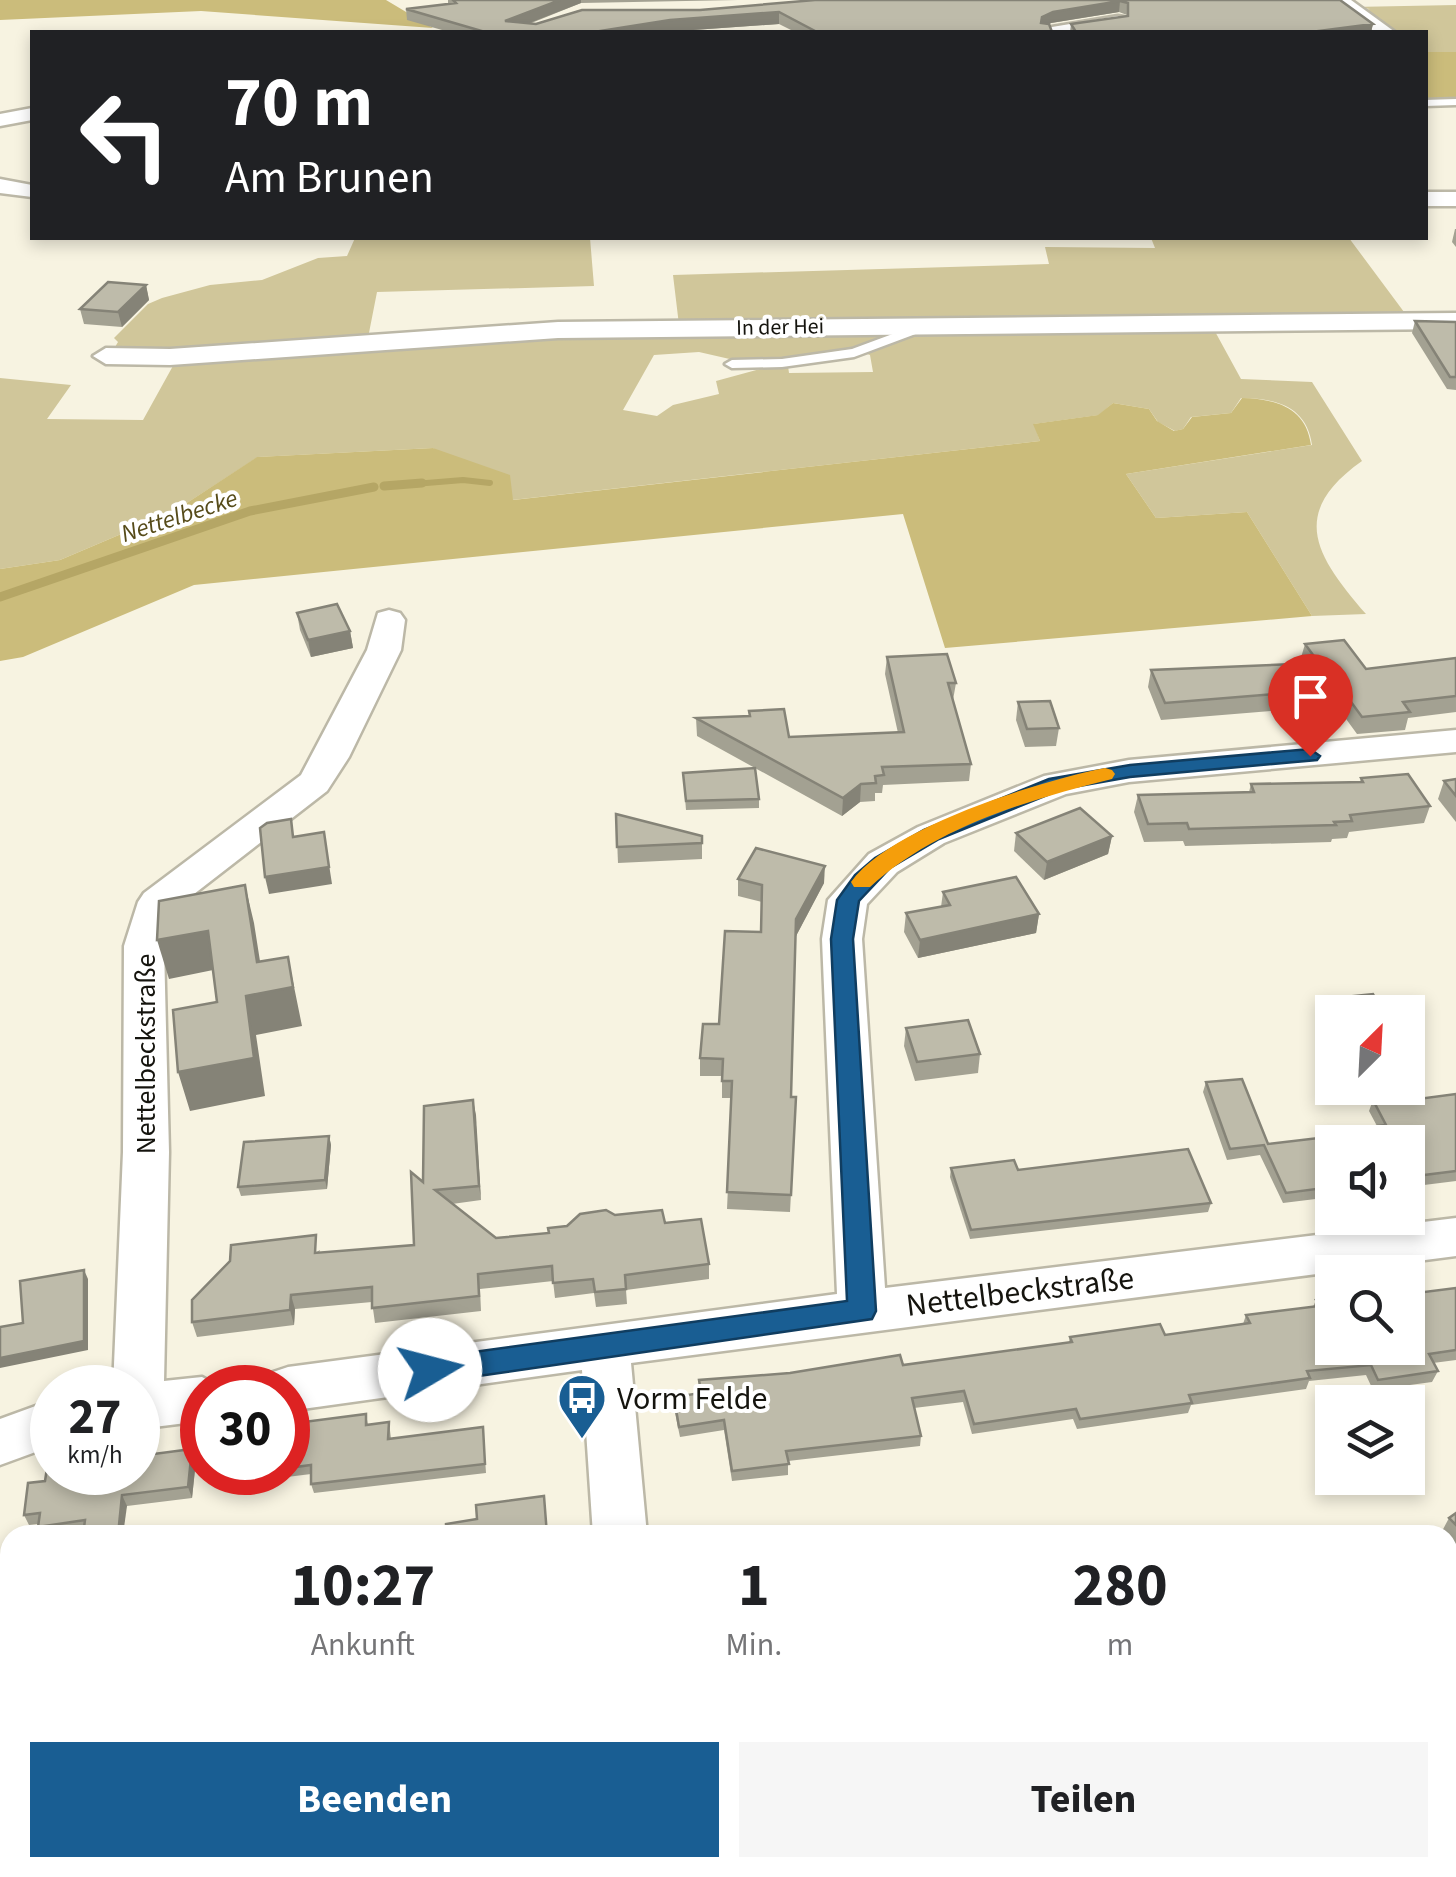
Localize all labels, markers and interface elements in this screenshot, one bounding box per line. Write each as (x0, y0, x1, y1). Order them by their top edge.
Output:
text: 70 m (225, 53, 373, 153)
icon: left (60, 70, 190, 200)
text: Am Brunen (225, 146, 434, 210)
street label: In der Hei (736, 310, 824, 344)
water label: Nettelbecke (116, 480, 242, 552)
pin (1268, 654, 1353, 757)
icon: arrive (1283, 669, 1338, 724)
street label: Nettelbeckstraße (126, 954, 166, 1154)
north arrow (1315, 995, 1425, 1105)
map controls (1315, 995, 1425, 1495)
button: sound (1315, 1125, 1425, 1235)
street label: Nettelbeckstraße (904, 1255, 1137, 1329)
button: search (1315, 1255, 1425, 1365)
position arrow (378, 1318, 482, 1422)
speed limit sign: 30 (180, 1365, 310, 1495)
bus stop icon: Vorm Felde (556, 1372, 608, 1440)
place label: Vorm Felde (617, 1376, 767, 1422)
text: 27 (69, 1382, 121, 1453)
button: layers (1315, 1385, 1425, 1495)
text: km/h (67, 1437, 123, 1473)
text: 10:27 (290, 1544, 435, 1629)
text: 1 (738, 1544, 770, 1629)
text: 280 (1073, 1544, 1168, 1629)
text: Ankunft (311, 1622, 415, 1668)
text: Min. (726, 1622, 782, 1668)
text: m (1107, 1622, 1133, 1668)
button: Beenden (30, 1742, 719, 1857)
button: Teilen (739, 1742, 1428, 1857)

